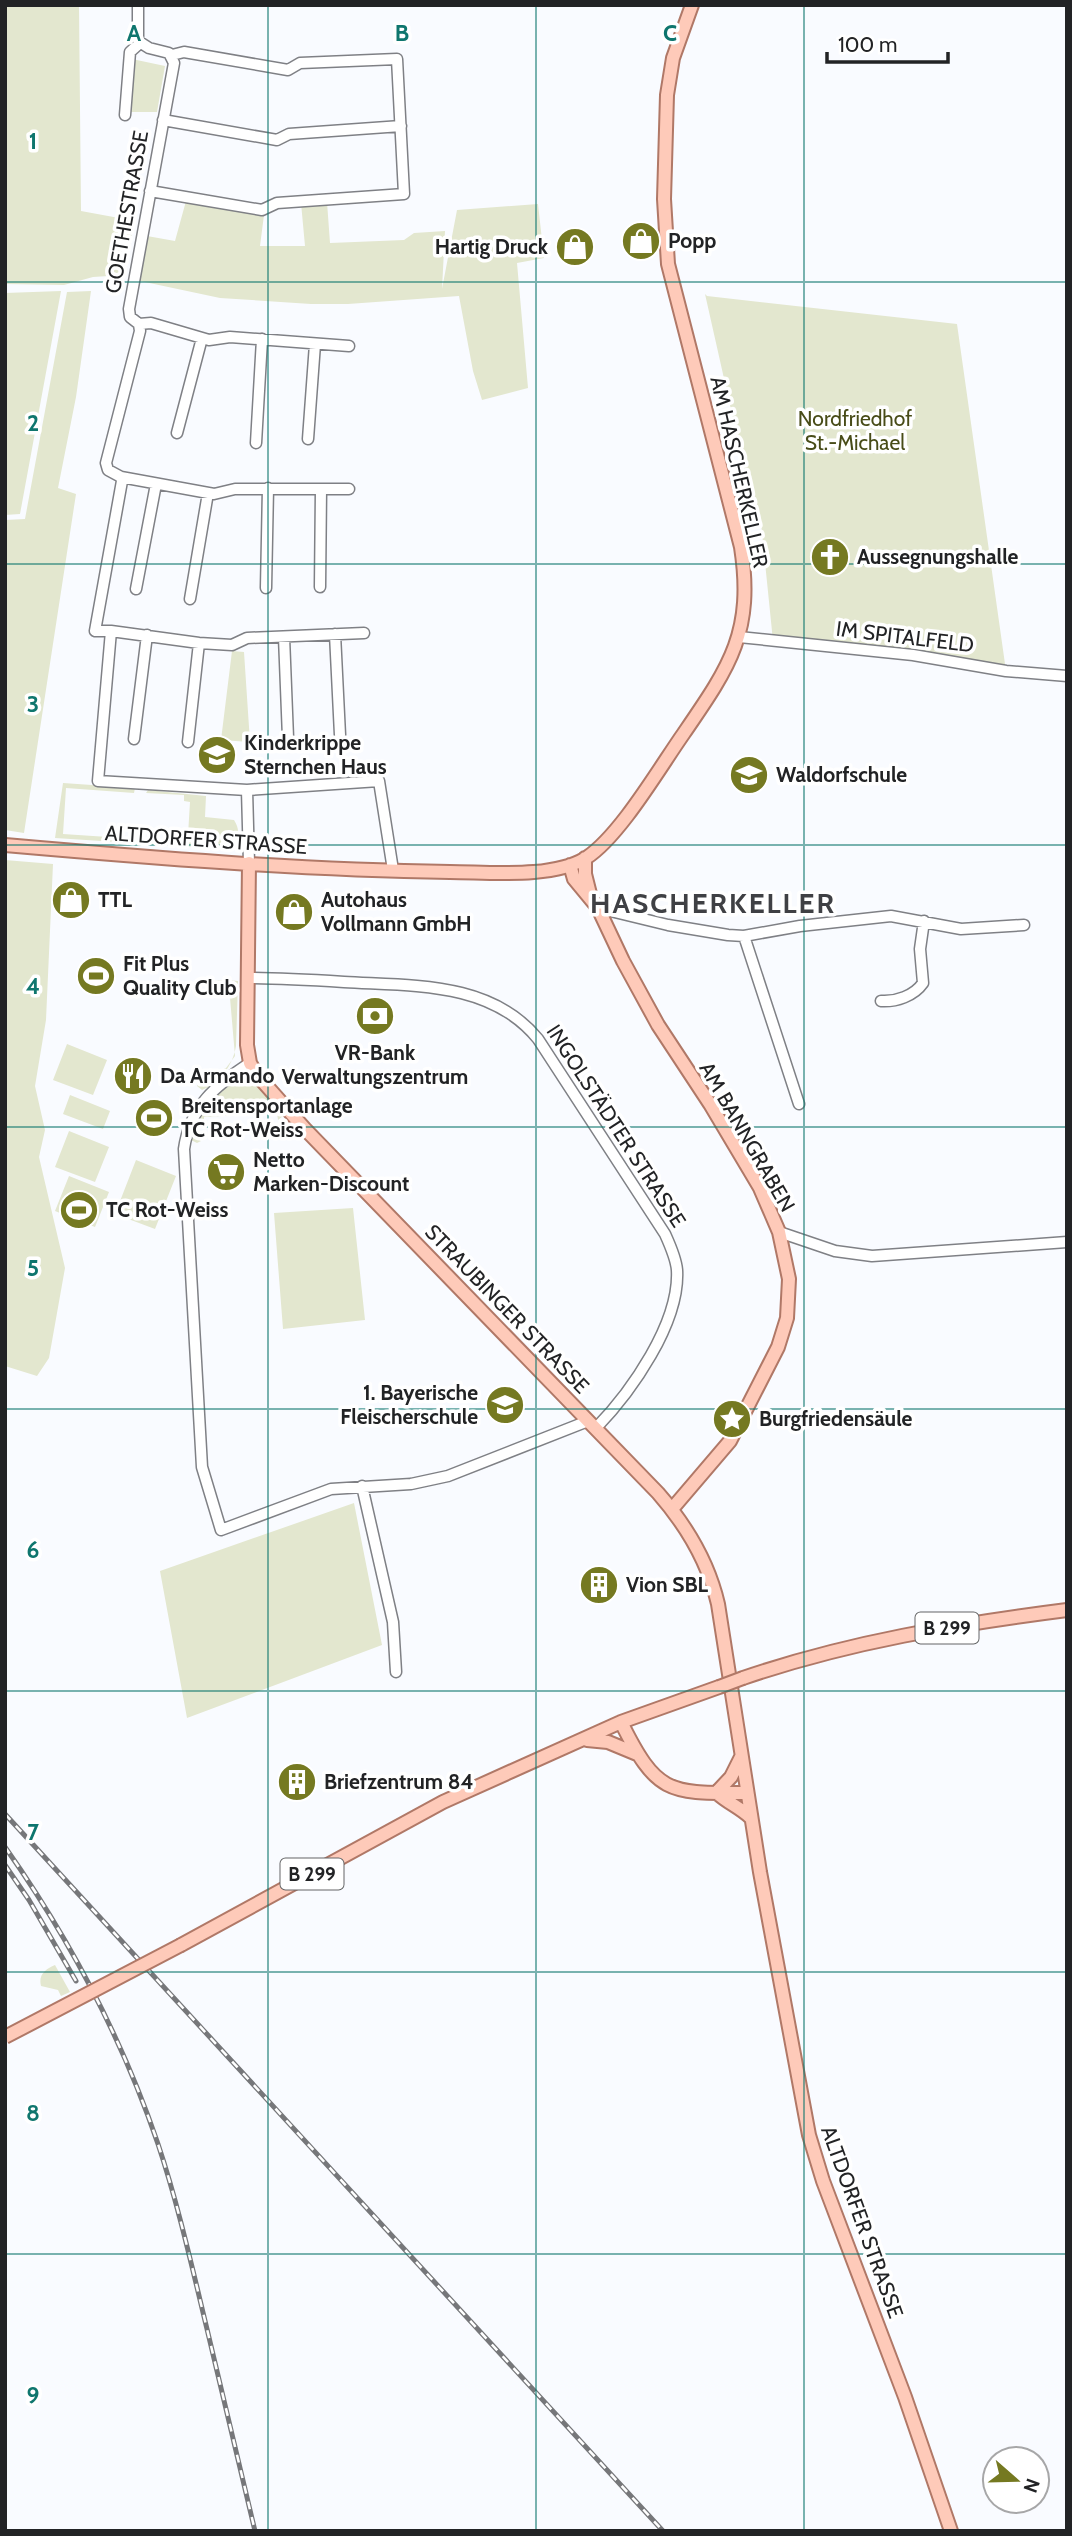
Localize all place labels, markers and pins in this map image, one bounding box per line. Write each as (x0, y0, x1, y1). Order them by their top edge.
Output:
shop icon: Popp (620, 220, 662, 262)
shop icon: Hartig Druck (554, 226, 596, 268)
place label: Popp (668, 228, 716, 253)
place label: Hartig Druck (435, 234, 549, 259)
church icon: Aussegnungshalle (809, 536, 851, 578)
place label: Aussegnungshalle (857, 544, 1019, 569)
place label: Kinderkrippe Sternchen Haus (244, 730, 387, 779)
school or university icon: Kinderkrippe Sternchen Haus (196, 734, 238, 776)
school or university icon: Waldorfschule (728, 754, 770, 796)
place label: Waldorfschule (776, 762, 907, 787)
shop icon: TTL (50, 879, 92, 921)
place label: TTL (98, 887, 132, 912)
place label: Autohaus Vollmann GmbH (321, 887, 472, 936)
shop icon: Autohaus Vollmann GmbH (273, 891, 315, 933)
place label: Fit Plus Quality Club (123, 951, 236, 1000)
sports icon: Fit Plus Quality Club (75, 955, 117, 997)
bank icon: VR-Bank Verwaltungszentrum (354, 995, 396, 1037)
place label: VR-Bank Verwaltungszentrum (282, 1040, 468, 1089)
restaurant icon: Da Armando (112, 1055, 154, 1097)
place label: Da Armando (160, 1063, 274, 1088)
place label: Breitensportanlage TC Rot-Weiss (181, 1093, 353, 1142)
sports icon: Breitensportanlage TC Rot-Weiss (133, 1097, 175, 1139)
place label: Netto Marken-Discount (253, 1147, 409, 1196)
supermarket icon: Netto Marken-Discount (205, 1151, 247, 1193)
sports icon: TC Rot-Weiss (58, 1189, 100, 1231)
place label: TC Rot-Weiss (106, 1197, 228, 1222)
place label: 1. Bayerische Fleischerschule (340, 1380, 478, 1429)
school or university icon: 1. Bayerische Fleischerschule (484, 1384, 526, 1426)
place icon: Burgfriedensäule (711, 1398, 753, 1440)
place label: Burgfriedensäule (759, 1406, 913, 1431)
building icon: Vion SBL (578, 1564, 620, 1606)
place label: Vion SBL (626, 1572, 709, 1597)
building icon: Briefzentrum 84 (276, 1761, 318, 1803)
place label: Briefzentrum 84 (324, 1769, 473, 1794)

